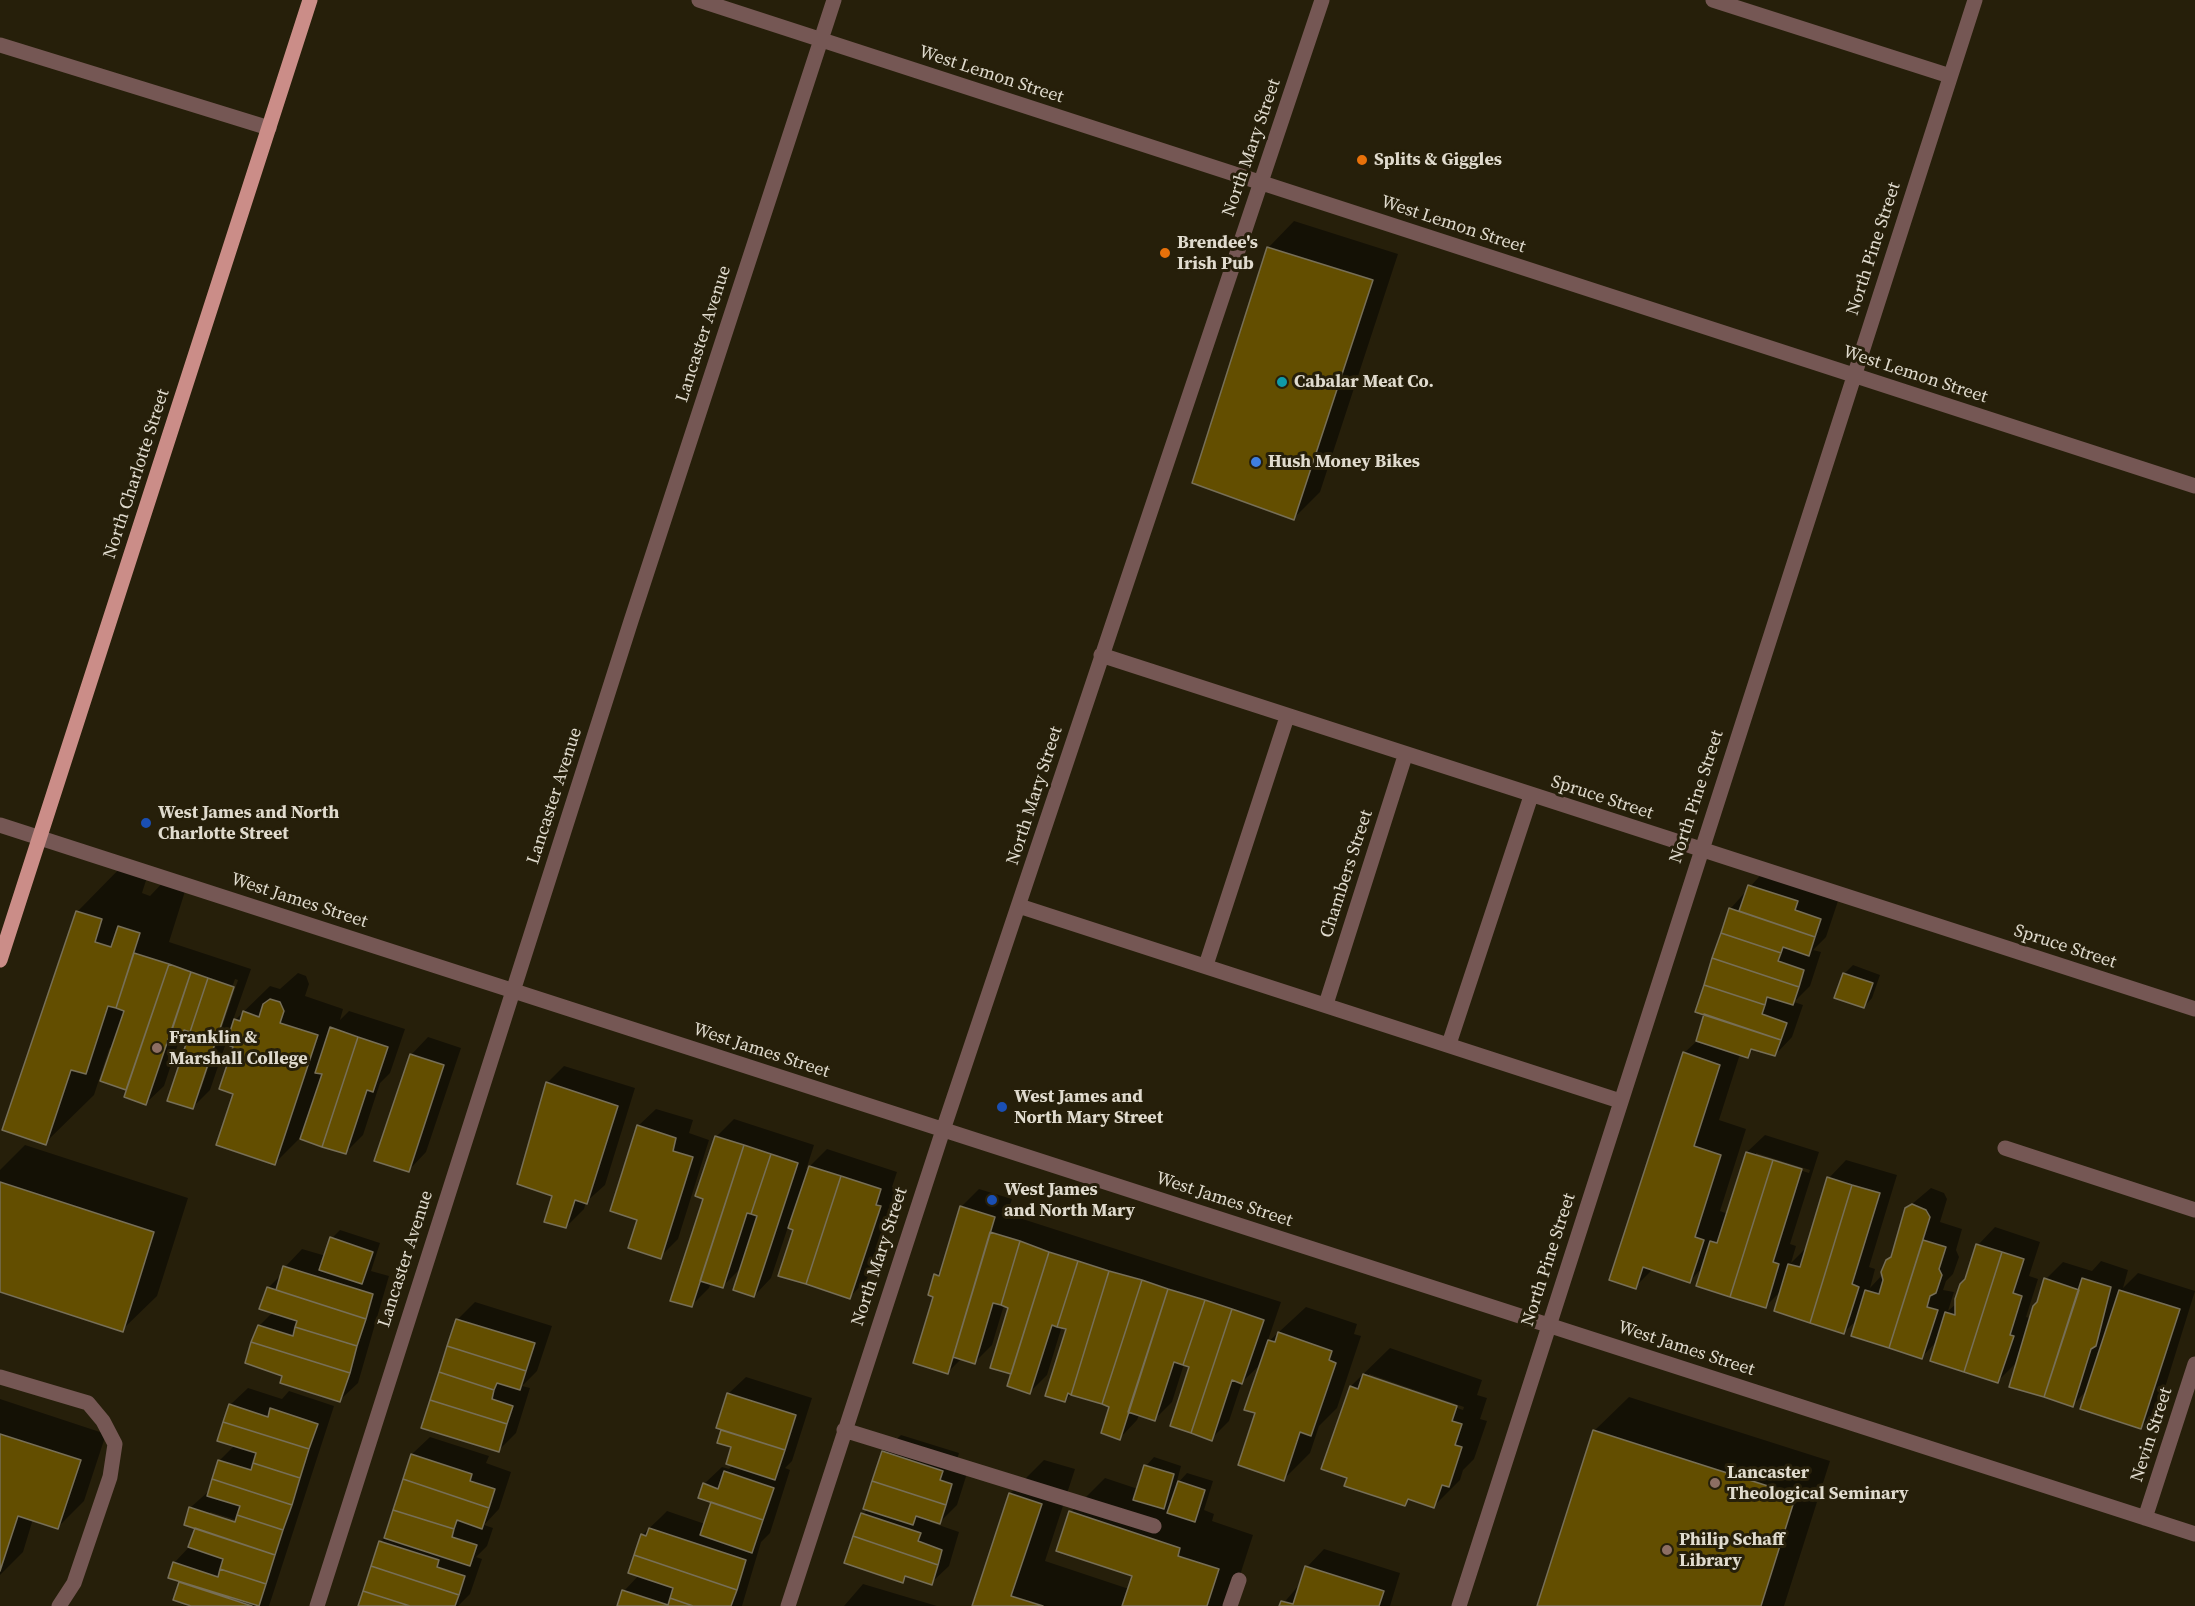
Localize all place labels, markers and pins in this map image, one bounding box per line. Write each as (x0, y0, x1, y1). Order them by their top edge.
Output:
place label: Splits & Giggles (1374, 149, 1502, 171)
marker: Splits & Giggles (1355, 153, 1369, 167)
place label: Brendee's Irish Pub (1177, 232, 1258, 274)
marker: Brendee's Irish Pub (1158, 246, 1172, 260)
place label: Cabalar Meat Co. (1294, 371, 1434, 393)
marker: Cabalar Meat Co. (1275, 375, 1289, 389)
place label: Hush Money Bikes (1268, 451, 1420, 473)
marker: Hush Money Bikes (1249, 455, 1263, 469)
place label: West James and North Charlotte Street (158, 802, 339, 844)
marker: West James and North Charlotte Street (139, 816, 153, 830)
place label: Franklin & Marshall College (169, 1027, 308, 1070)
marker: Franklin & Marshall College (150, 1041, 164, 1055)
place label: West James and North Mary Street (1014, 1086, 1163, 1128)
marker: West James and North Mary Street (995, 1100, 1009, 1114)
place label: West James and North Mary (1004, 1179, 1135, 1222)
marker: West James and North Mary (985, 1193, 999, 1207)
place label: Lancaster Theological Seminary (1727, 1462, 1909, 1504)
marker: Lancaster Theological Seminary (1708, 1476, 1722, 1490)
place label: Philip Schaff Library (1679, 1529, 1784, 1572)
marker: Philip Schaff Library (1660, 1543, 1674, 1557)

